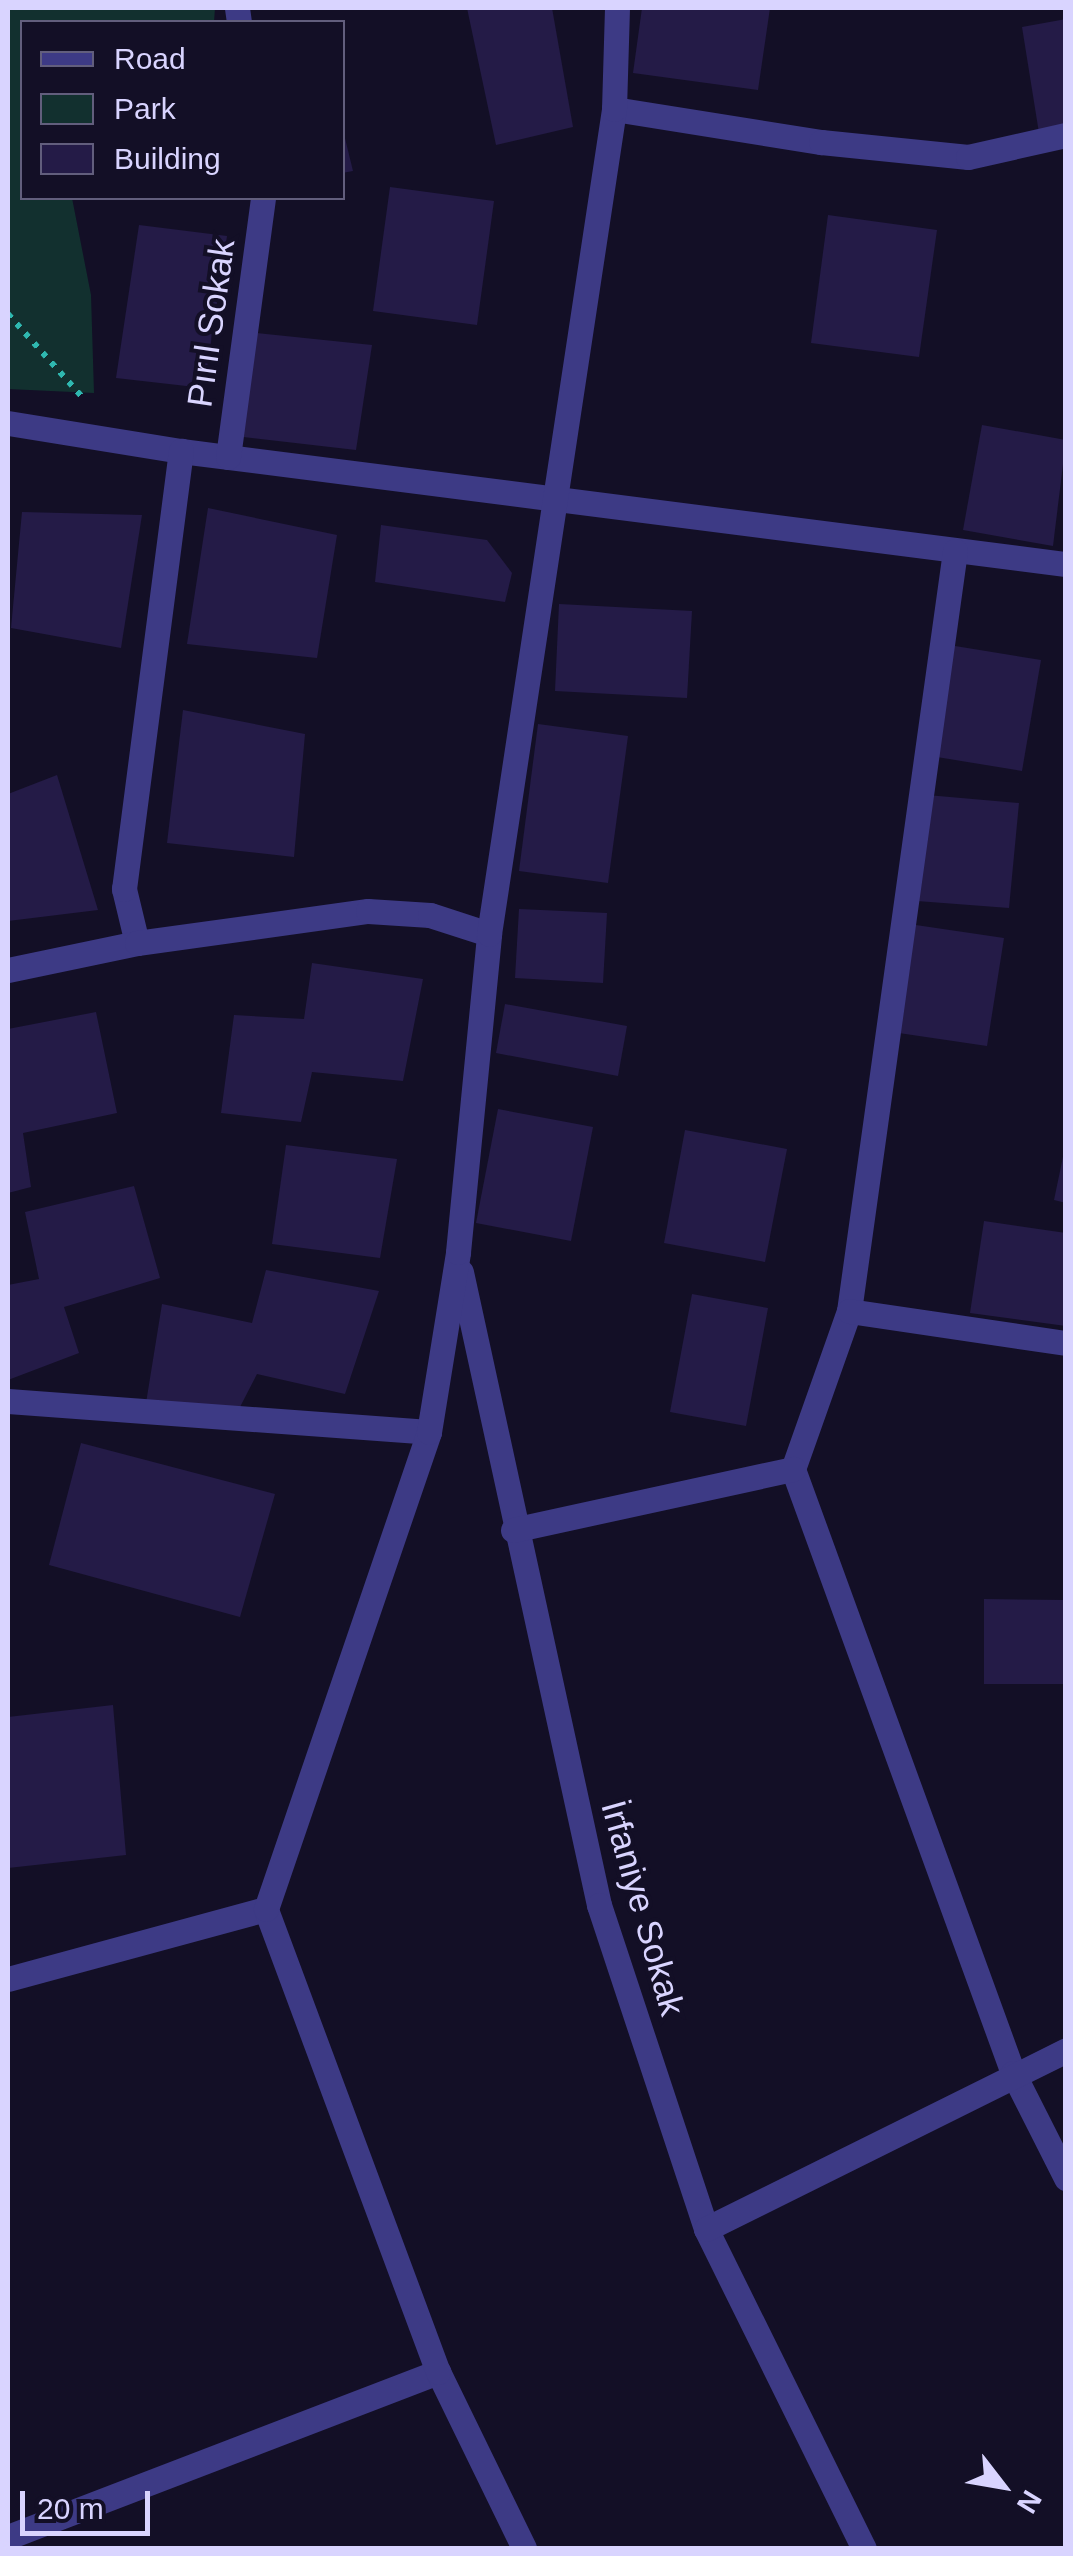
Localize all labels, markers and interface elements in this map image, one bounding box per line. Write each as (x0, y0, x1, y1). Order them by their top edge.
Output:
legend (20, 20, 345, 200)
text: Road (114, 42, 186, 75)
text: Park (114, 92, 176, 125)
text: Building (114, 142, 221, 175)
street label: Pırıl Sokak (178, 236, 244, 410)
street label: İrfaniye Sokak (592, 1796, 694, 2020)
north arrow (953, 2436, 1053, 2536)
scale bar (25, 2471, 155, 2533)
text: N (1011, 2485, 1048, 2518)
text: 20 m (37, 2492, 104, 2525)

